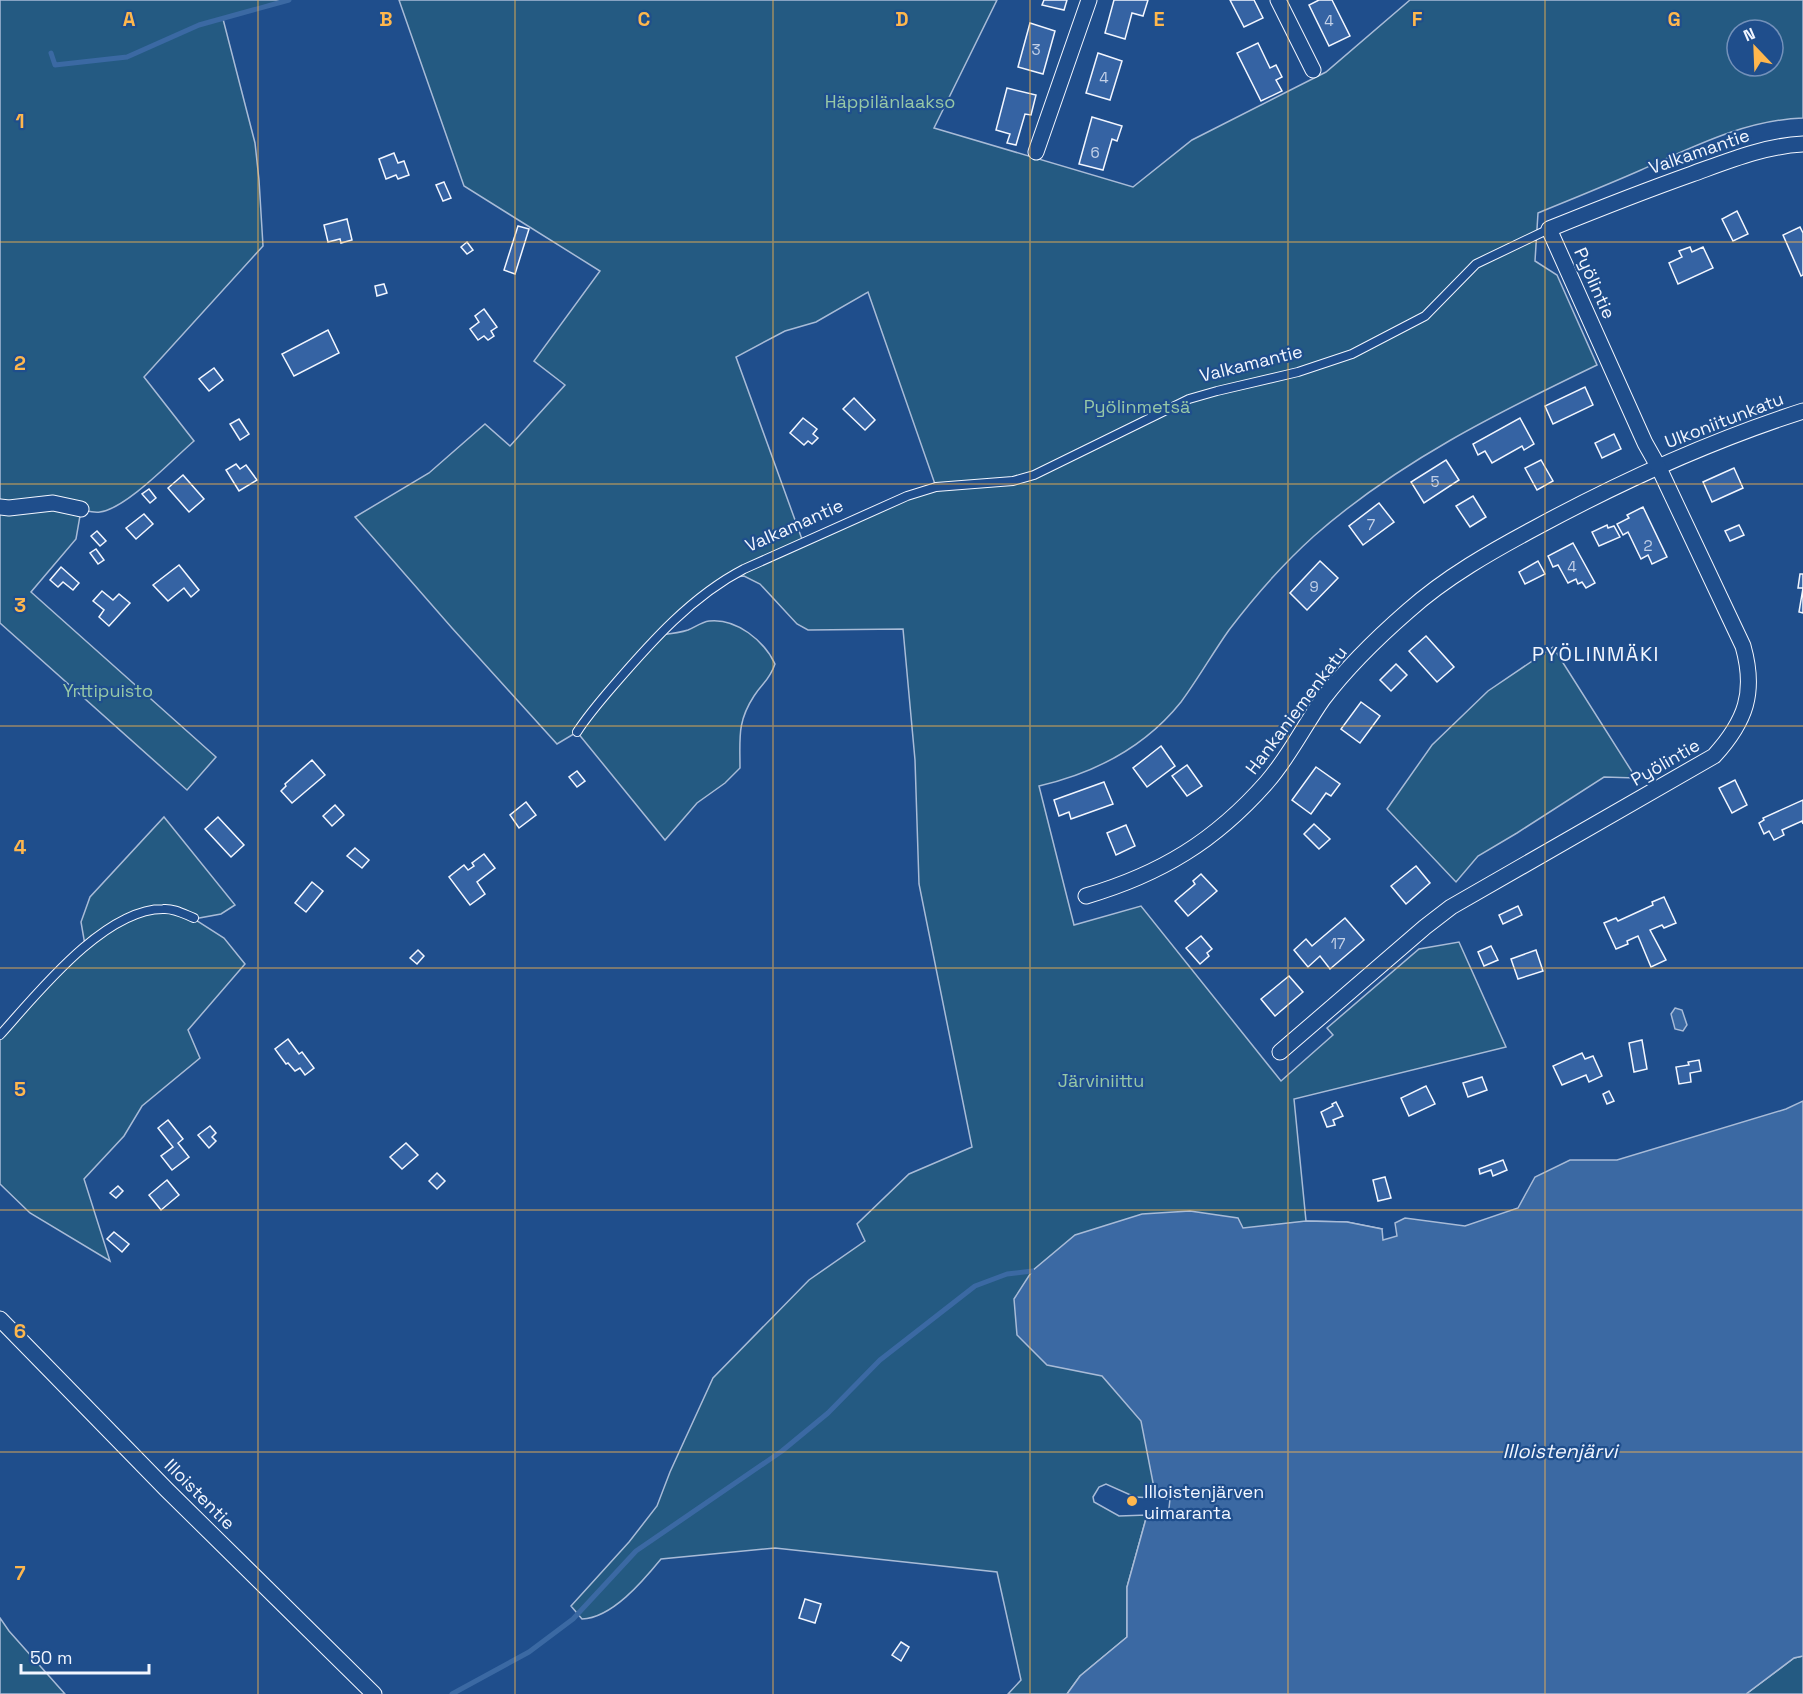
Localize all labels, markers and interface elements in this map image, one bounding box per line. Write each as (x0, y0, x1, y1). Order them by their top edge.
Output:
text: A (123, 6, 136, 32)
text: B (379, 6, 393, 32)
text: C (638, 6, 651, 32)
text: D (895, 6, 909, 32)
text: E (1153, 6, 1165, 32)
text: F (1412, 6, 1423, 32)
text: G (1667, 6, 1681, 32)
house number: 4 (1324, 11, 1334, 30)
north arrow (1725, 18, 1785, 78)
text: N (1740, 23, 1758, 46)
house number: 3 (1031, 40, 1041, 59)
house number: 4 (1099, 68, 1109, 87)
park label: Häppilänlaakso (825, 90, 955, 113)
text: 1 (15, 108, 25, 134)
street label: Valkamantie (1646, 123, 1752, 179)
house number: 6 (1090, 143, 1100, 162)
street label: Pyölintie (1569, 244, 1621, 322)
street label: Valkamantie (1197, 339, 1305, 387)
text: 2 (14, 350, 26, 376)
street label: Ulkoniitunkatu (1661, 387, 1787, 453)
park label: Pyölinmetsä (1084, 395, 1190, 418)
house number: 5 (1431, 472, 1440, 491)
street label: Valkamantie (741, 493, 847, 557)
house number: 7 (1367, 515, 1375, 534)
house number: 2 (1643, 536, 1653, 555)
house number: 4 (1567, 557, 1577, 576)
house number: 9 (1309, 577, 1319, 596)
text: 3 (14, 592, 26, 618)
street label: Hankaniemenkatu (1240, 641, 1352, 779)
district label: PYÖLINMÄKI (1532, 641, 1660, 667)
park label: Yrttipuisto (63, 679, 153, 702)
street label: Pyölintie (1626, 733, 1704, 791)
text: 4 (14, 834, 27, 860)
house number: 17 (1331, 934, 1345, 953)
park label: Järviniittu (1058, 1069, 1144, 1092)
text: 5 (14, 1076, 26, 1102)
text: 6 (14, 1318, 26, 1344)
water label: Illoistenjärvi (1503, 1438, 1620, 1464)
street label: Illoistentie (160, 1454, 240, 1534)
place label: Illoistenjärven uimaranta (1144, 1480, 1264, 1524)
marker: Illoistenjärven uimaranta (1125, 1494, 1139, 1508)
text: 7 (14, 1560, 26, 1586)
scale bar (21, 1637, 148, 1675)
text: 50 m (30, 1646, 72, 1669)

